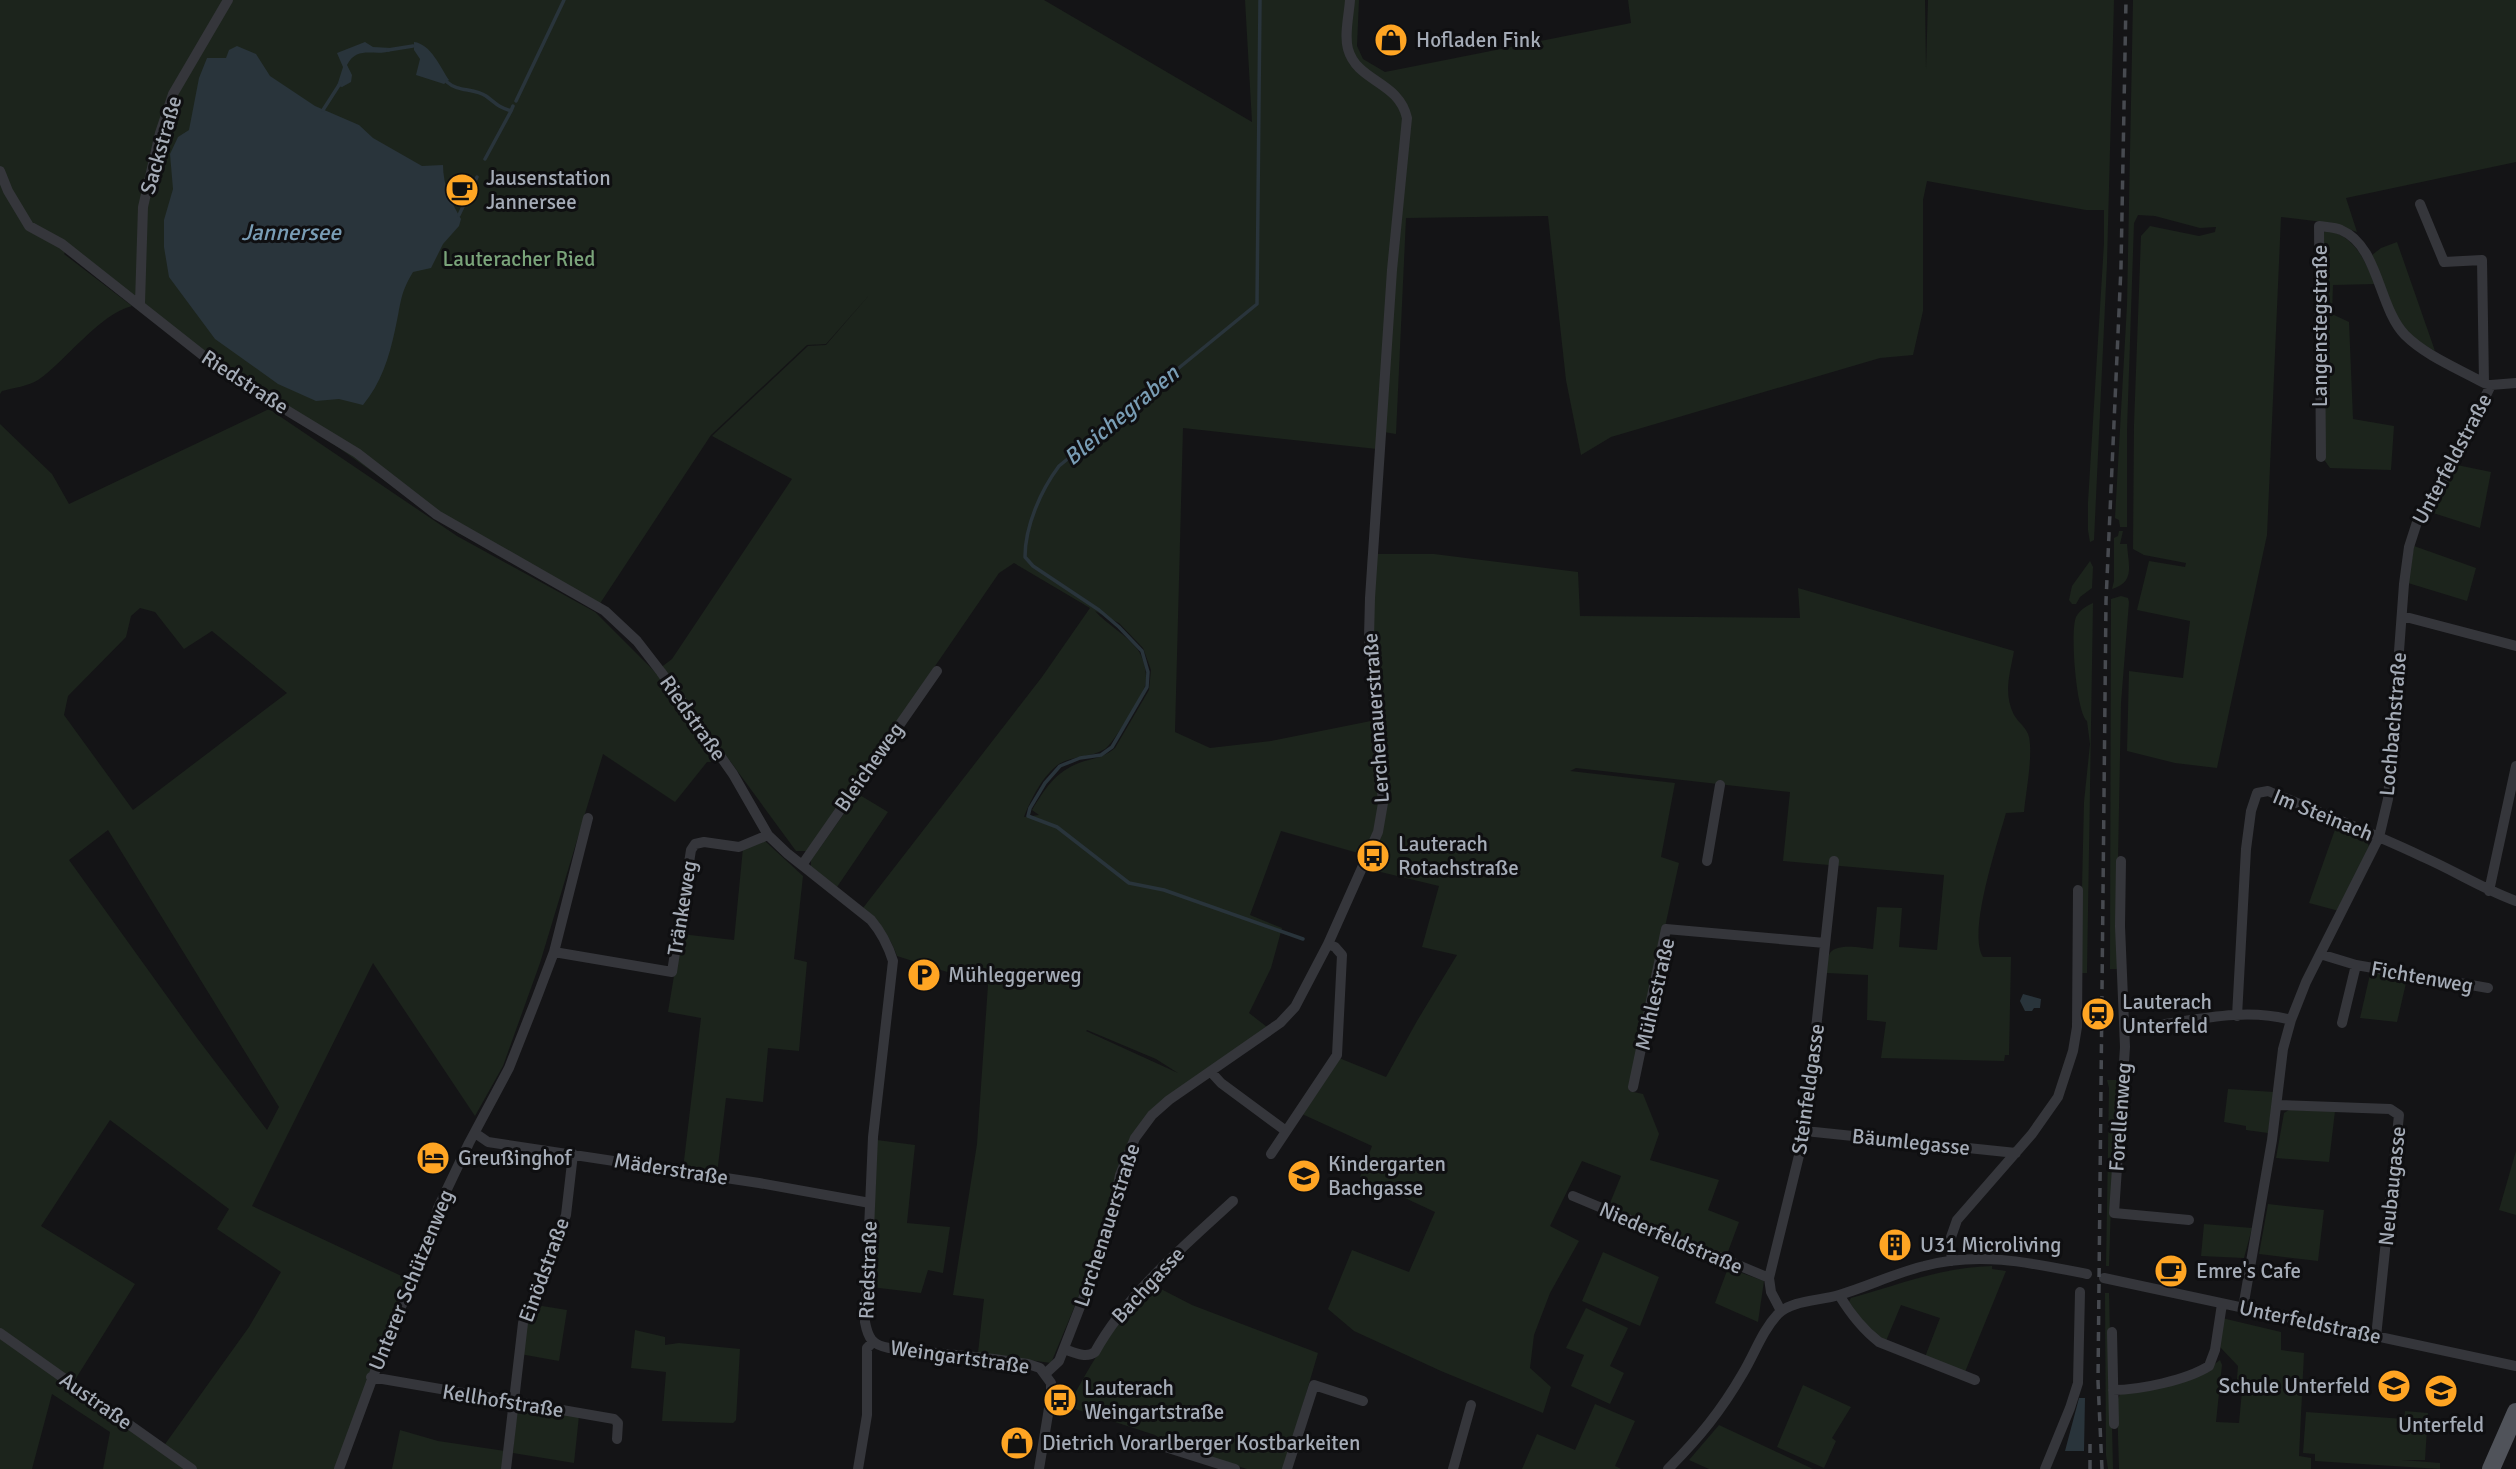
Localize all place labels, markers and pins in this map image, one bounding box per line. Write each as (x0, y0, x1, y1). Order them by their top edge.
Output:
shop icon: Hofladen Fink (1372, 21, 1410, 59)
place label: Hofladen Fink (1416, 27, 1541, 53)
place label: Jausenstation Jannersee (486, 165, 611, 215)
cafe icon: Jausenstation Jannersee (443, 171, 481, 209)
place label: Lauterach Rotachstraße (1398, 831, 1519, 881)
bus stop icon: Lauterach Rotachstraße (1354, 837, 1392, 875)
parking icon: Mühleggerweg (905, 956, 943, 994)
place label: Mühleggerweg (948, 962, 1082, 988)
place label: Lauterach Unterfeld (2122, 989, 2212, 1039)
station icon: Lauterach Unterfeld (2079, 995, 2117, 1033)
hotel icon: Greußinghof (414, 1139, 452, 1177)
place label: Greußinghof (458, 1145, 572, 1171)
place label: Kindergarten Bachgasse (1328, 1151, 1446, 1201)
school or university icon: Kindergarten Bachgasse (1285, 1157, 1323, 1195)
building icon: U31 Microliving (1876, 1226, 1914, 1264)
place label: U31 Microliving (1920, 1232, 2061, 1258)
cafe icon: Emre's Cafe (2152, 1252, 2190, 1290)
place label: Emre's Cafe (2196, 1258, 2301, 1284)
school or university icon: Schule Unterfeld (2375, 1367, 2413, 1405)
school or university icon: Unterfeld (2422, 1372, 2460, 1410)
place label: Schule Unterfeld (2218, 1373, 2370, 1399)
place label: Lauterach Weingartstraße (1084, 1375, 1224, 1425)
bus stop icon: Lauterach Weingartstraße (1041, 1381, 1079, 1419)
place label: Unterfeld (2398, 1412, 2484, 1438)
shop icon: Dietrich Vorarlberger Kostbarkeiten (998, 1424, 1036, 1462)
place label: Dietrich Vorarlberger Kostbarkeiten (1042, 1430, 1360, 1456)

